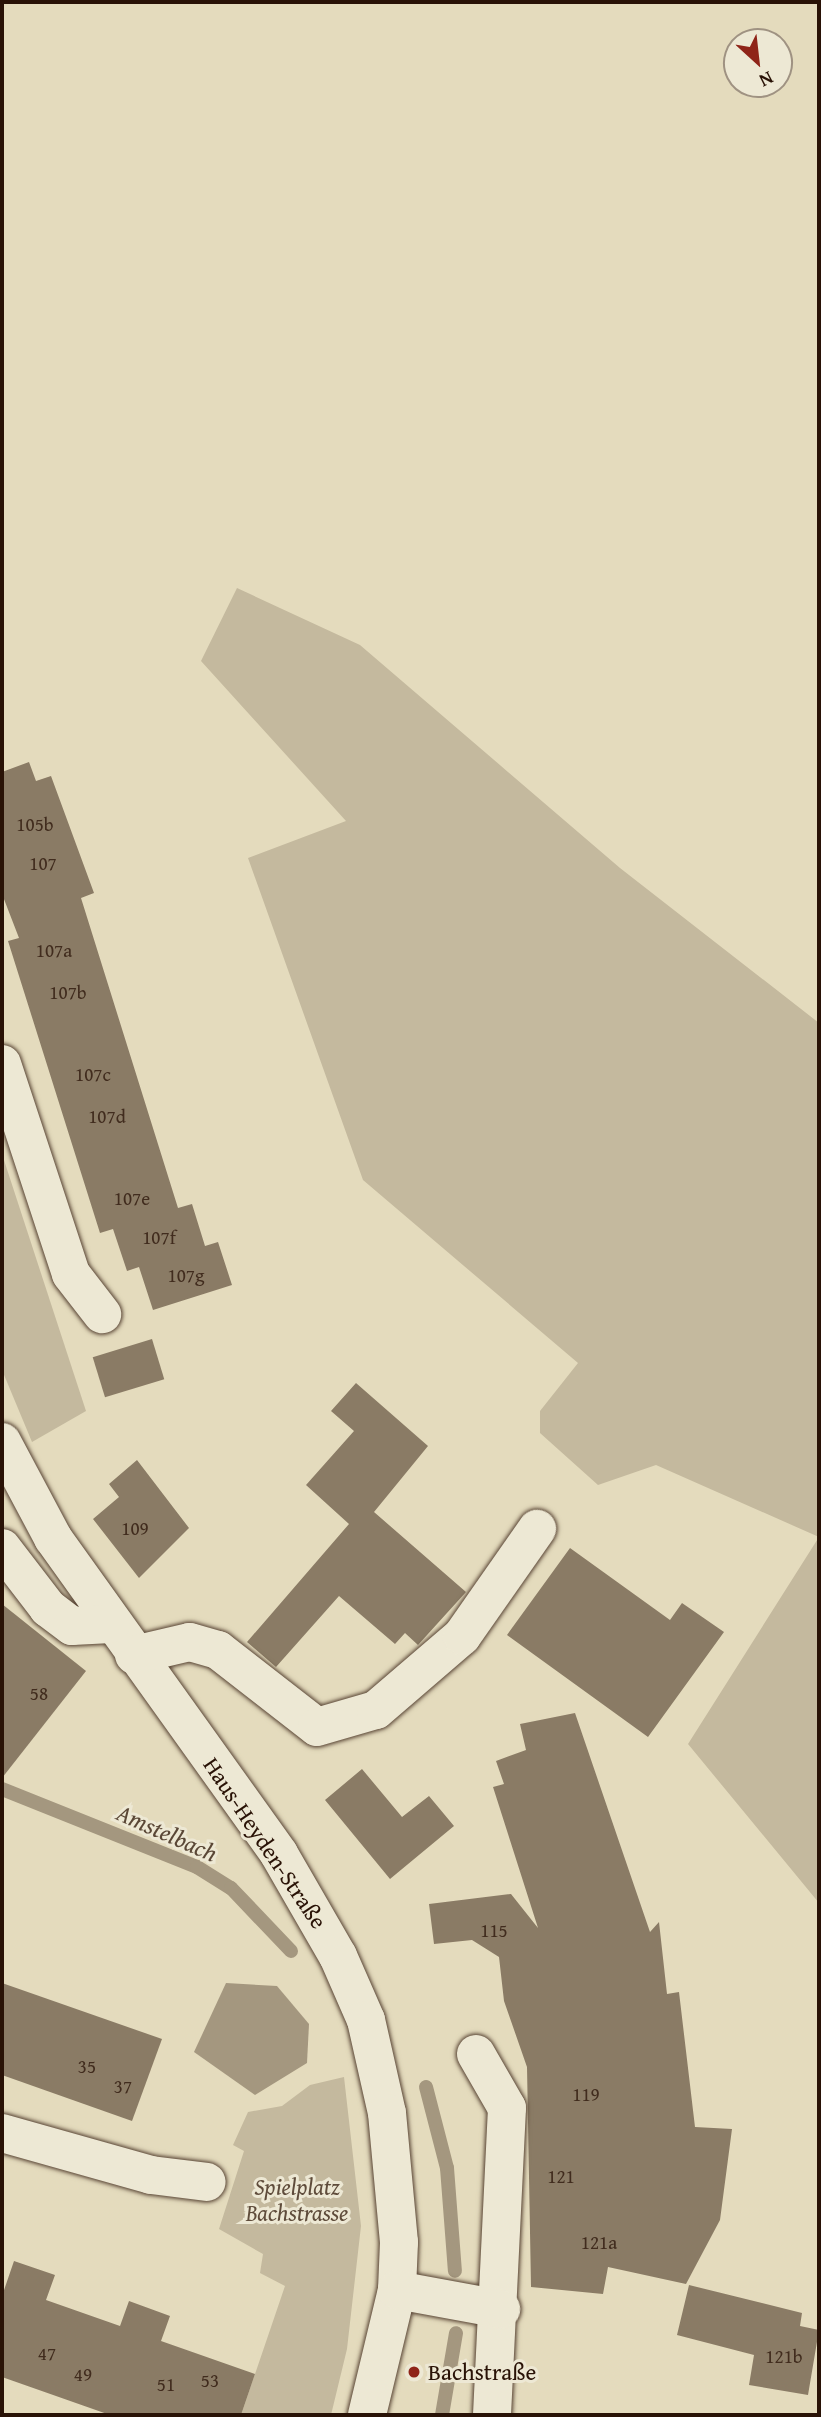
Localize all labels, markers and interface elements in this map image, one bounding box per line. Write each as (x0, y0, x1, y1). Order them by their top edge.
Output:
north arrow (723, 28, 793, 98)
text: N (755, 65, 779, 95)
house number: 105b (16, 814, 54, 836)
house number: 107 (29, 853, 57, 875)
house number: 107a (36, 940, 72, 962)
house number: 107b (49, 982, 87, 1004)
house number: 107c (75, 1064, 111, 1086)
house number: 107d (88, 1106, 126, 1128)
house number: 107e (114, 1188, 150, 1210)
house number: 107f (142, 1227, 176, 1249)
house number: 107g (168, 1265, 204, 1287)
house number: 109 (121, 1518, 149, 1540)
house number: 58 (30, 1683, 48, 1705)
street label: Haus-Heyden-Straße (197, 1752, 333, 1934)
water label: Amstelbach (112, 1798, 222, 1868)
house number: 115 (480, 1920, 508, 1942)
house number: 35 (78, 2056, 96, 2078)
house number: 37 (114, 2076, 132, 2098)
house number: 119 (572, 2084, 600, 2106)
house number: 121 (547, 2166, 575, 2188)
park label: Spielplatz Bachstrasse (246, 2173, 348, 2227)
house number: 121a (581, 2232, 617, 2254)
house number: 47 (38, 2343, 56, 2365)
house number: 121b (765, 2346, 803, 2368)
place label: Bachstraße (428, 2358, 536, 2386)
house number: 49 (74, 2364, 92, 2386)
marker: Bachstraße (406, 2364, 422, 2380)
house number: 53 (201, 2370, 219, 2392)
house number: 51 (157, 2374, 175, 2396)

